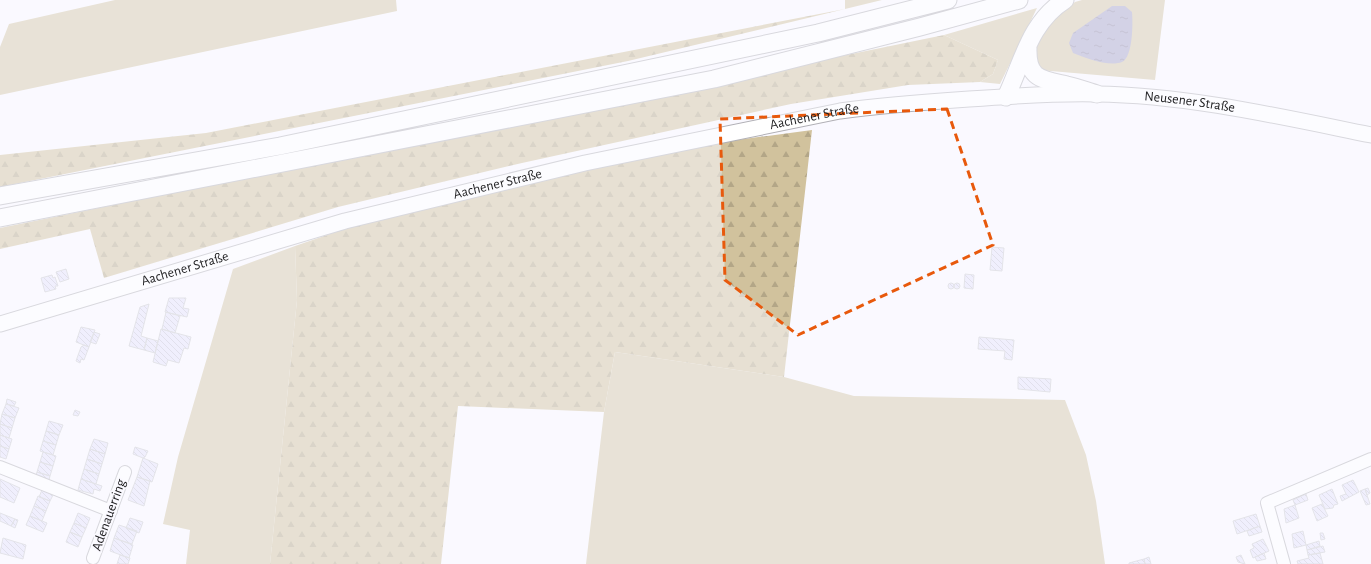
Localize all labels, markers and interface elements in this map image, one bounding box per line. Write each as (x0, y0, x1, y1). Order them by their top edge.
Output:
street label: Neusener Straße (1144, 89, 1236, 115)
street label: Aachener Straße (769, 102, 860, 132)
street label: Aachener Straße (452, 167, 543, 202)
street label: Aachener Straße (140, 249, 230, 288)
street label: Adenauerring (90, 477, 129, 553)

